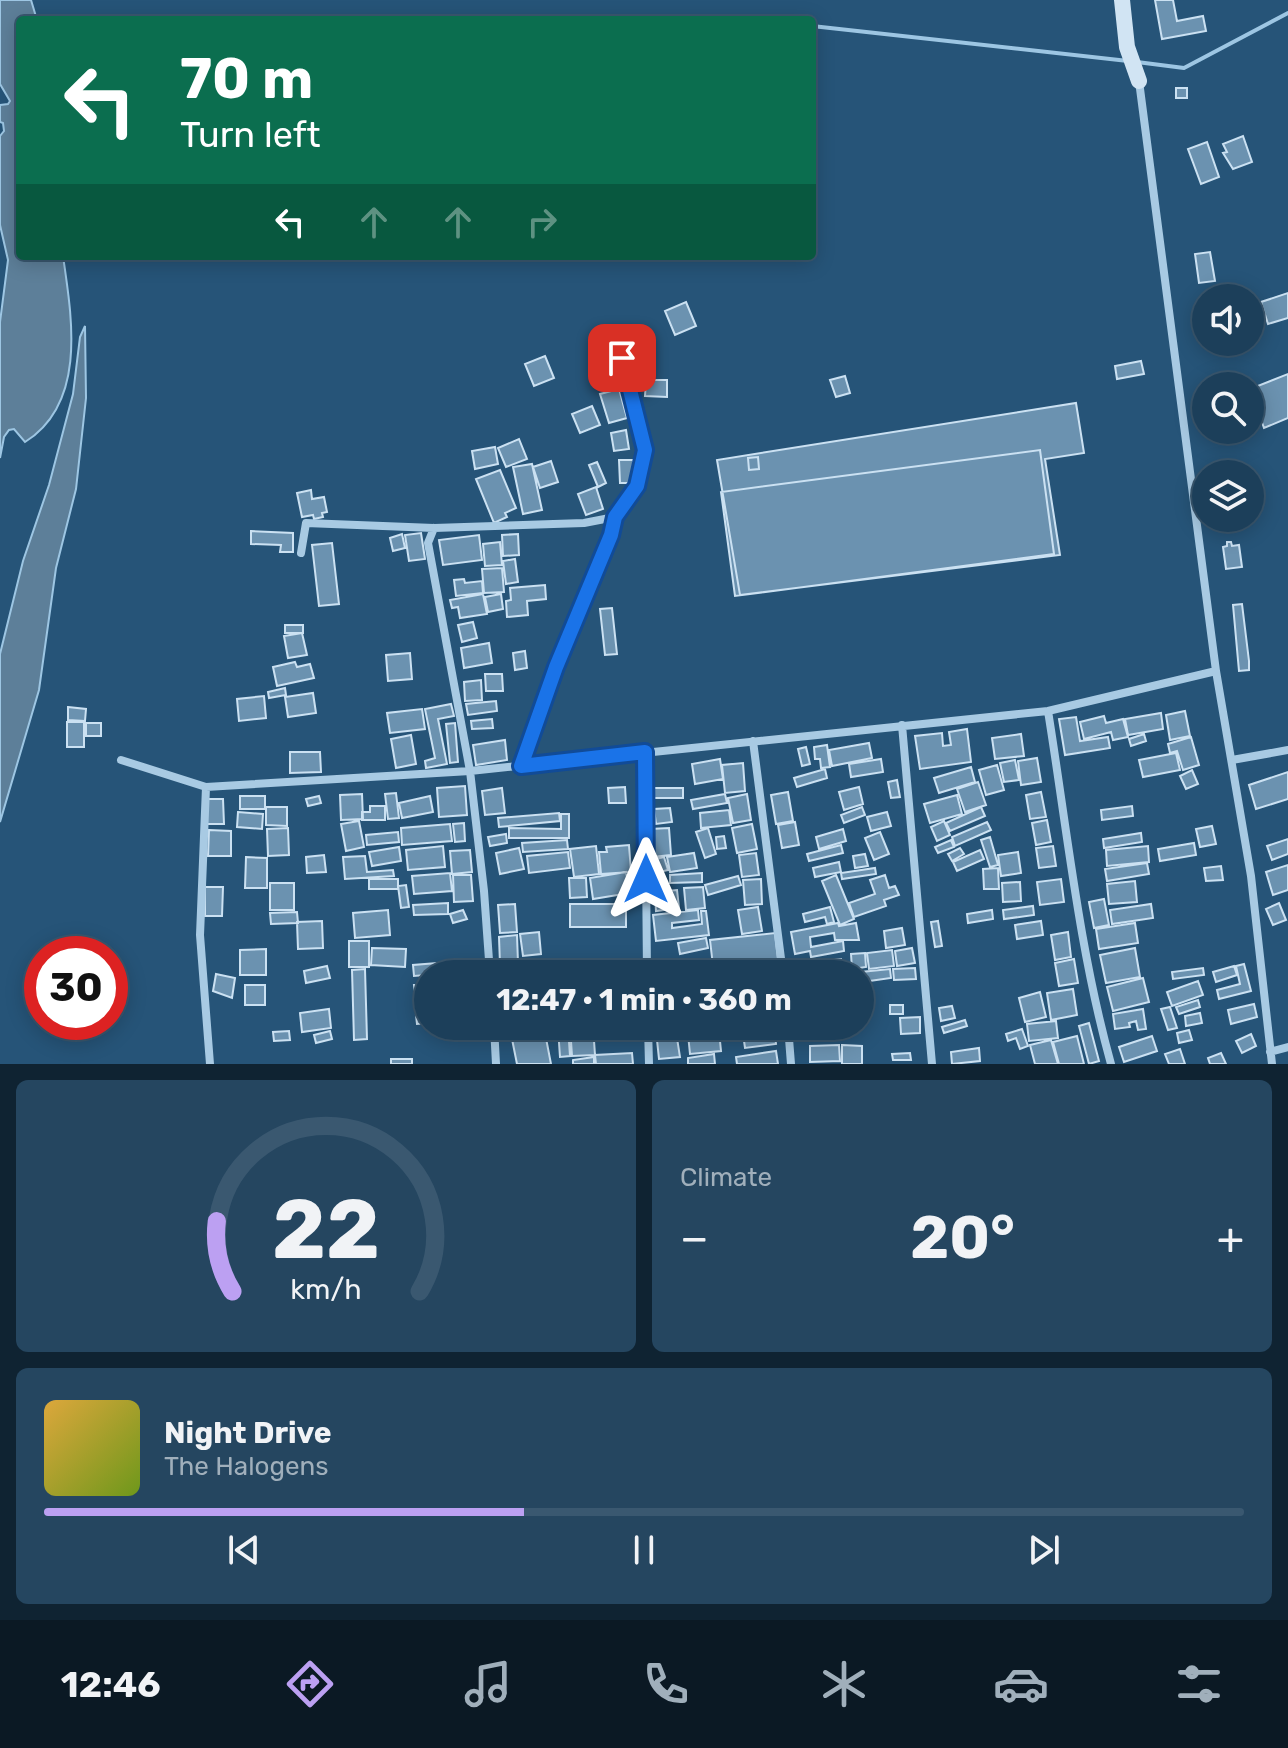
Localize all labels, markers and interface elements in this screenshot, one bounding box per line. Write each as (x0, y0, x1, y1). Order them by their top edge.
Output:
text: 70 m (180, 46, 313, 112)
icon: left (48, 48, 152, 152)
text: Turn left (180, 113, 321, 156)
icon: left (268, 200, 312, 244)
icon: ahead (352, 200, 396, 244)
icon: ahead (436, 200, 480, 244)
icon: right (520, 200, 564, 244)
map controls (1192, 284, 1264, 532)
button: sound (1192, 284, 1264, 356)
pin (588, 324, 656, 392)
icon: arrive (600, 336, 644, 380)
button: search (1192, 372, 1264, 444)
button: layers (1192, 460, 1264, 532)
position arrow (604, 837, 688, 921)
speed limit sign: 30 (24, 936, 128, 1040)
text: 12:47 · 1 min · 360 m (496, 982, 792, 1018)
text: Climate (680, 1162, 772, 1193)
text: 22 (272, 1180, 380, 1279)
text: 20° (910, 1202, 1015, 1273)
text: − (680, 1212, 709, 1264)
text: + (1217, 1212, 1244, 1264)
text: km/h (290, 1272, 362, 1306)
text: Night Drive (164, 1415, 332, 1451)
text: The Halogens (164, 1451, 329, 1482)
icon: previous (222, 1528, 266, 1572)
icon: pause (622, 1528, 666, 1572)
icon: next (1022, 1528, 1066, 1572)
icon: directions (282, 1656, 338, 1712)
icon: music (460, 1656, 516, 1712)
icon: phone (638, 1656, 694, 1712)
icon: climate (816, 1656, 872, 1712)
icon: car (993, 1656, 1049, 1712)
icon: filters (1171, 1656, 1227, 1712)
text: 12:46 (61, 1663, 161, 1706)

